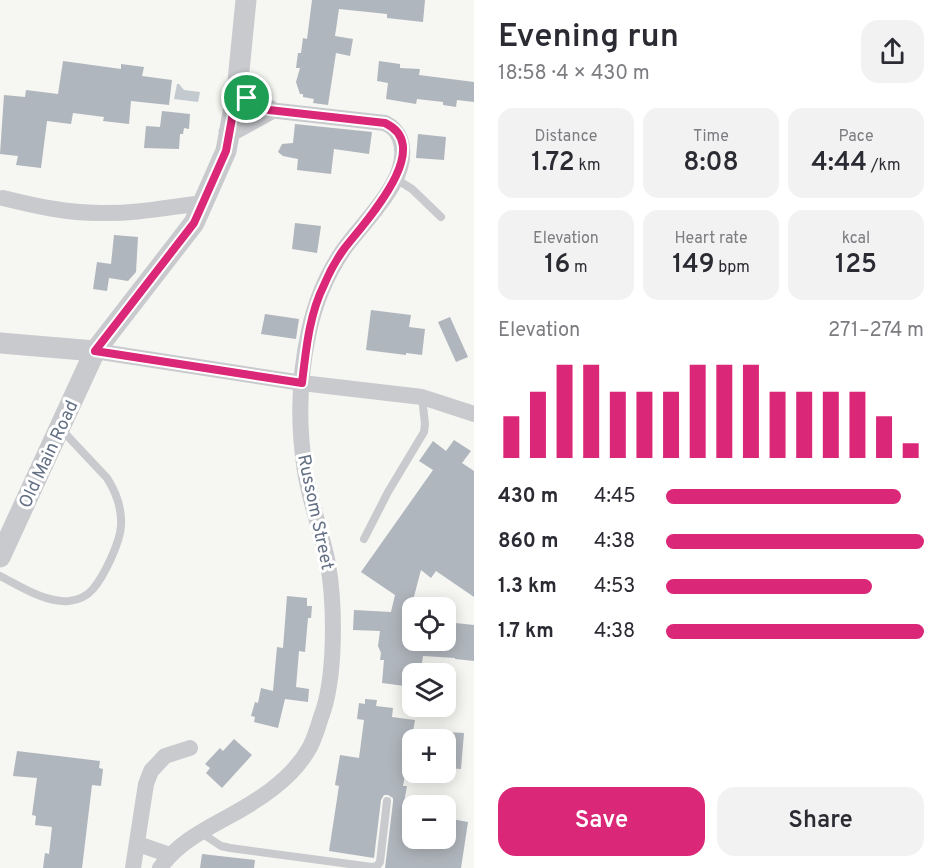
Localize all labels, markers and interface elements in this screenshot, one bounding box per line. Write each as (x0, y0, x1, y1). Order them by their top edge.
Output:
text: Evening run (498, 17, 679, 59)
button: share (861, 20, 924, 83)
text: 18:58 · 4 × 430 m (498, 61, 650, 87)
pin (221, 72, 272, 123)
icon: arrive (230, 81, 263, 114)
text: Distance (535, 127, 597, 147)
text: Time (693, 127, 729, 147)
text: Pace (838, 127, 874, 147)
text: 1.72 (531, 147, 575, 180)
text: 8:08 (683, 147, 739, 180)
text: 4:44 (811, 147, 867, 180)
text: km (575, 156, 601, 176)
text: /km (867, 156, 901, 176)
text: Elevation (533, 229, 599, 249)
text: Heart rate (674, 229, 748, 249)
text: kcal (842, 229, 870, 249)
text: 16 (544, 249, 570, 282)
text: 149 (672, 249, 715, 282)
text: 125 (835, 249, 877, 282)
text: m (570, 258, 588, 278)
text: bpm (715, 258, 750, 278)
text: Elevation (498, 318, 580, 344)
text: 271–274 m (828, 318, 924, 344)
street label: Old Main Road (14, 397, 84, 512)
street label: Russom Street (291, 452, 338, 572)
text: 430 m (498, 484, 558, 510)
text: 4:45 (594, 484, 636, 510)
text: 860 m (498, 529, 559, 555)
text: 4:38 (594, 529, 635, 555)
text: 1.3 km (498, 574, 557, 600)
text: 4:53 (594, 574, 635, 600)
map controls (402, 597, 456, 849)
button: locate (402, 597, 456, 651)
text: 1.7 km (498, 619, 554, 645)
text: 4:38 (594, 619, 635, 645)
button: layers (402, 663, 456, 717)
button: + (402, 729, 456, 783)
button: Save (498, 787, 705, 856)
button: Share (717, 787, 924, 856)
button: − (402, 795, 456, 849)

